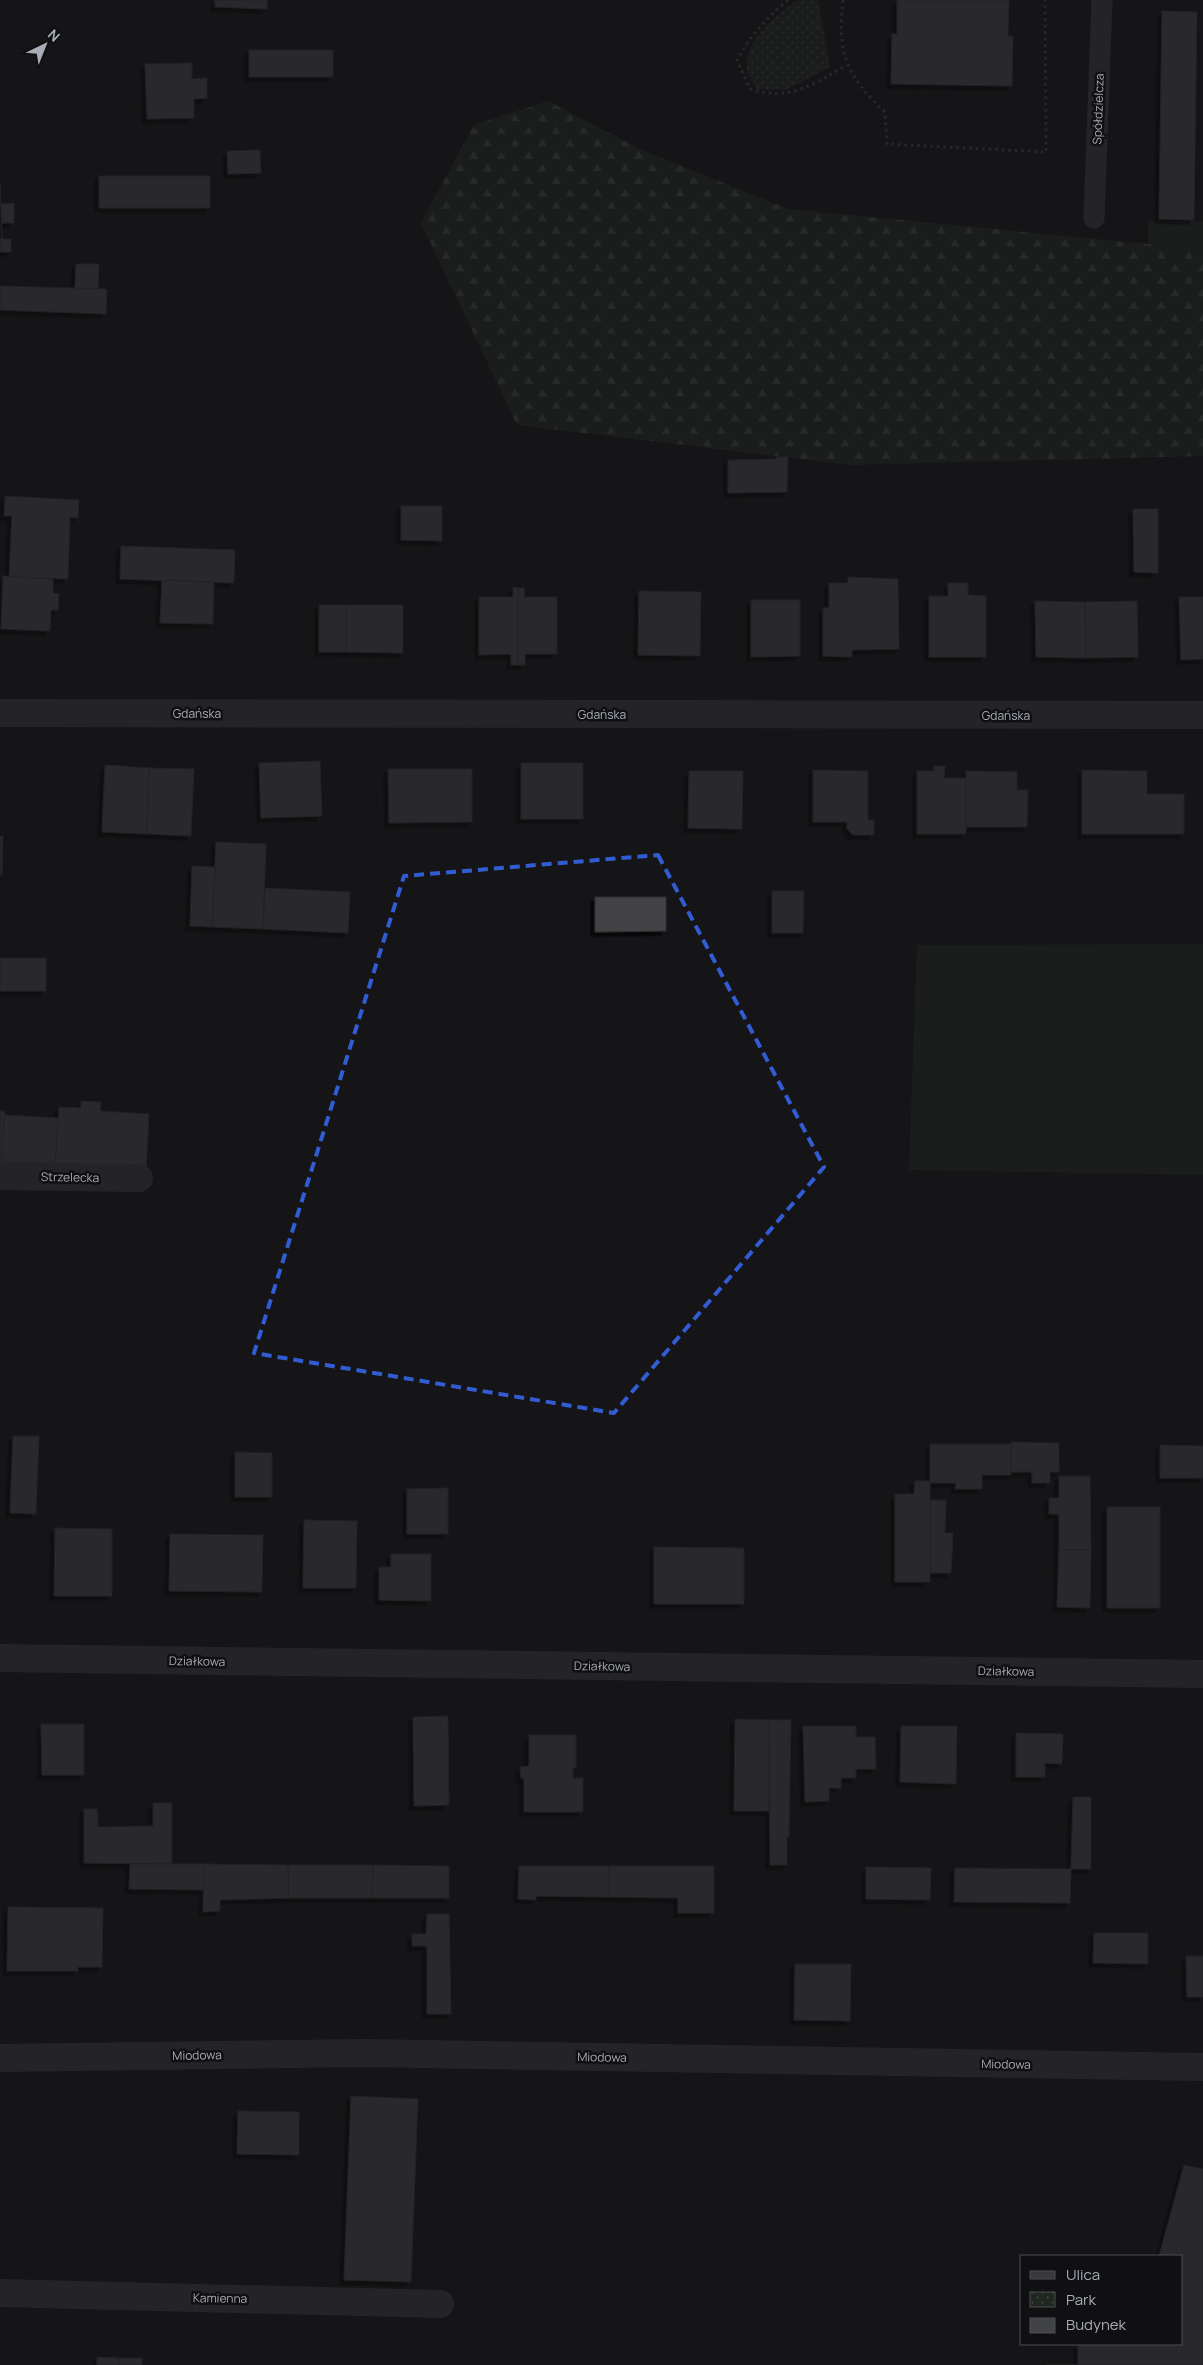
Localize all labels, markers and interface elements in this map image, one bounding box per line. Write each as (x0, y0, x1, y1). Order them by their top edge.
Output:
north arrow (20, 20, 70, 70)
text: N (44, 25, 64, 46)
street label: Spółdzielcza (1088, 73, 1108, 145)
street label: Gdańska (173, 705, 221, 722)
street label: Gdańska (578, 706, 626, 723)
street label: Gdańska (982, 707, 1030, 724)
street label: Strzelecka (41, 1168, 99, 1186)
street label: Działkowa (169, 1652, 225, 1670)
street label: Działkowa (574, 1657, 630, 1675)
street label: Działkowa (978, 1662, 1034, 1680)
street label: Miodowa (172, 2046, 222, 2064)
street label: Miodowa (577, 2048, 627, 2066)
street label: Miodowa (981, 2055, 1031, 2073)
legend (1020, 2255, 1183, 2345)
text: Ulica (1066, 2264, 1100, 2285)
street label: Kamienna (193, 2289, 247, 2307)
text: Park (1066, 2289, 1096, 2310)
text: Budynek (1066, 2314, 1127, 2335)

